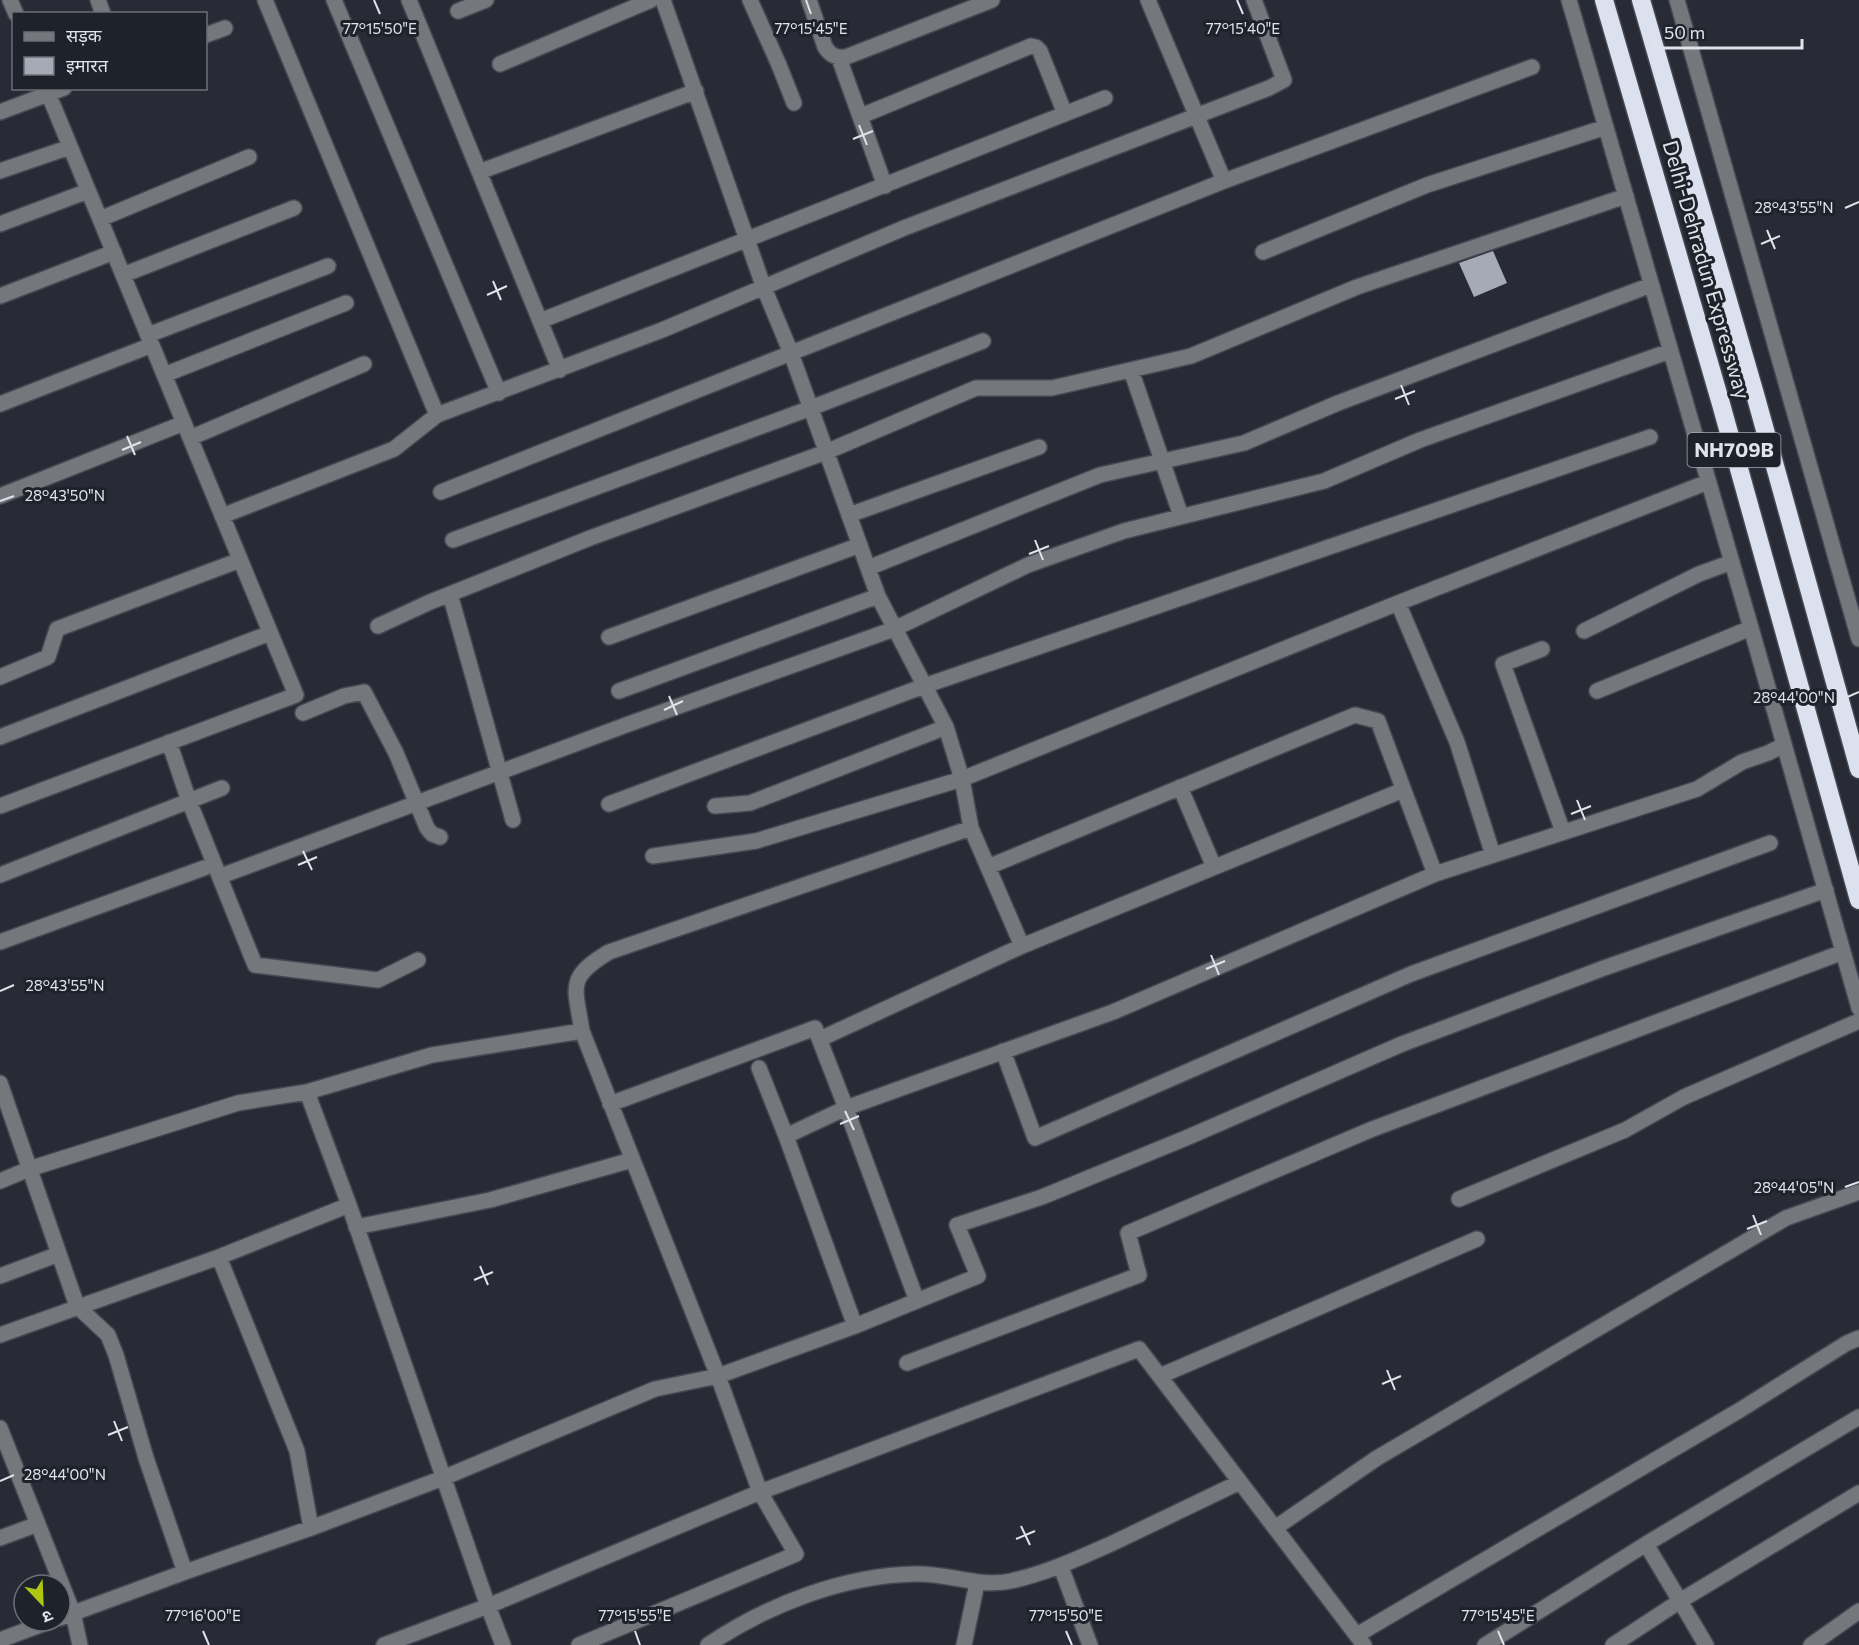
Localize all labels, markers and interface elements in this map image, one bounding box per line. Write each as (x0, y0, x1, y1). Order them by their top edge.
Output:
legend (12, 12, 207, 90)
scale bar (1655, 12, 1802, 50)
text: 77°15'50"E (343, 19, 417, 37)
text: 77°15'45"E (774, 19, 848, 37)
text: 77°15'40"E (1206, 19, 1280, 37)
text: 50 m (1664, 21, 1705, 43)
text: सड़क (66, 24, 103, 46)
text: इमारत (66, 54, 109, 76)
street label: Delhi-Dehradun Expressway (1658, 137, 1756, 402)
text: 28°43'55"N (1754, 198, 1834, 216)
road number: NH709B (1688, 433, 1780, 467)
text: 28°43'50"N (25, 486, 105, 504)
text: 28°44'00"N (1753, 688, 1835, 706)
text: 28°43'55"N (25, 976, 105, 994)
text: 28°44'05"N (1754, 1178, 1834, 1196)
text: 28°44'00"N (24, 1465, 106, 1483)
north arrow (12, 1573, 72, 1633)
text: 77°16'00"E (165, 1606, 241, 1624)
text: 77°15'55"E (599, 1606, 671, 1624)
text: 77°15'50"E (1029, 1606, 1103, 1624)
text: 77°15'45"E (1461, 1606, 1535, 1624)
text: उ (39, 1607, 56, 1628)

